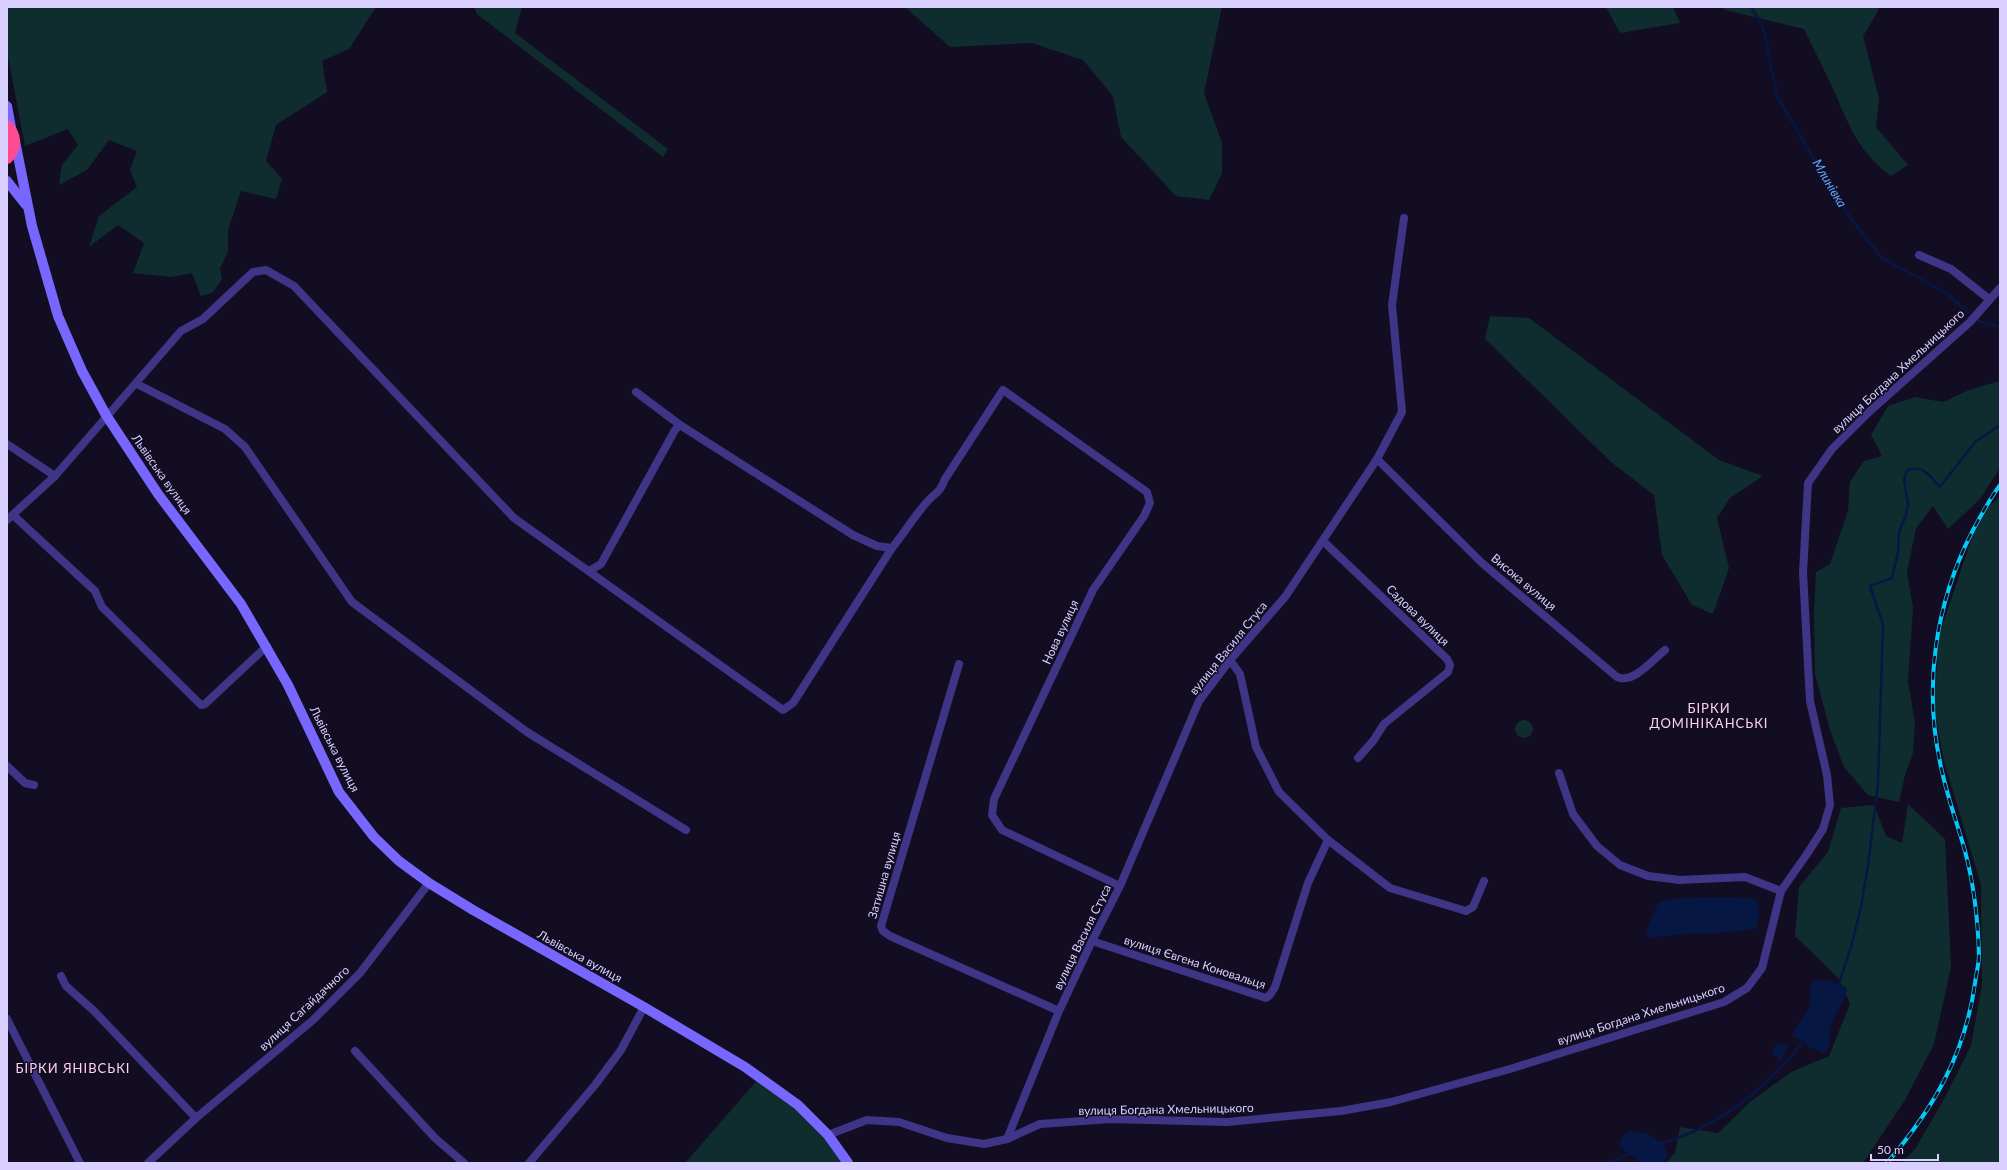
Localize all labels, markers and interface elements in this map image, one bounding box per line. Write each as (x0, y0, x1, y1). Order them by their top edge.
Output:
water label: Млинівка (1809, 156, 1851, 210)
street label: вулиця Богдана Хмельницького (1829, 306, 1967, 436)
street label: Львівська вулиця (128, 430, 195, 517)
street label: Висока вулиця (1488, 550, 1560, 614)
street label: Садова вулиця (1383, 581, 1453, 649)
street label: Нова вулиця (1039, 597, 1081, 667)
street label: вулиця Василя Стуса (1186, 598, 1270, 698)
district label: БІРКИ ДОМІНІКАНСЬКІ (1649, 700, 1769, 731)
street label: Львівська вулиця (306, 703, 363, 795)
street label: Затишна вулиця (864, 830, 904, 920)
street label: вулиця Василя Стуса (1050, 882, 1114, 992)
street label: Львівська вулиця (534, 926, 625, 985)
street label: вулиця Євгена Коновальця (1122, 932, 1268, 992)
street label: вулиця Сагайдачного (256, 962, 352, 1054)
street label: вулиця Богдана Хмельницького (1555, 980, 1727, 1048)
district label: БІРКИ ЯНІВСЬКІ (15, 1060, 131, 1076)
street label: вулиця Богдана Хмельницького (1078, 1100, 1254, 1118)
scale bar (1871, 1136, 1938, 1162)
text: 50 m (1877, 1142, 1904, 1157)

